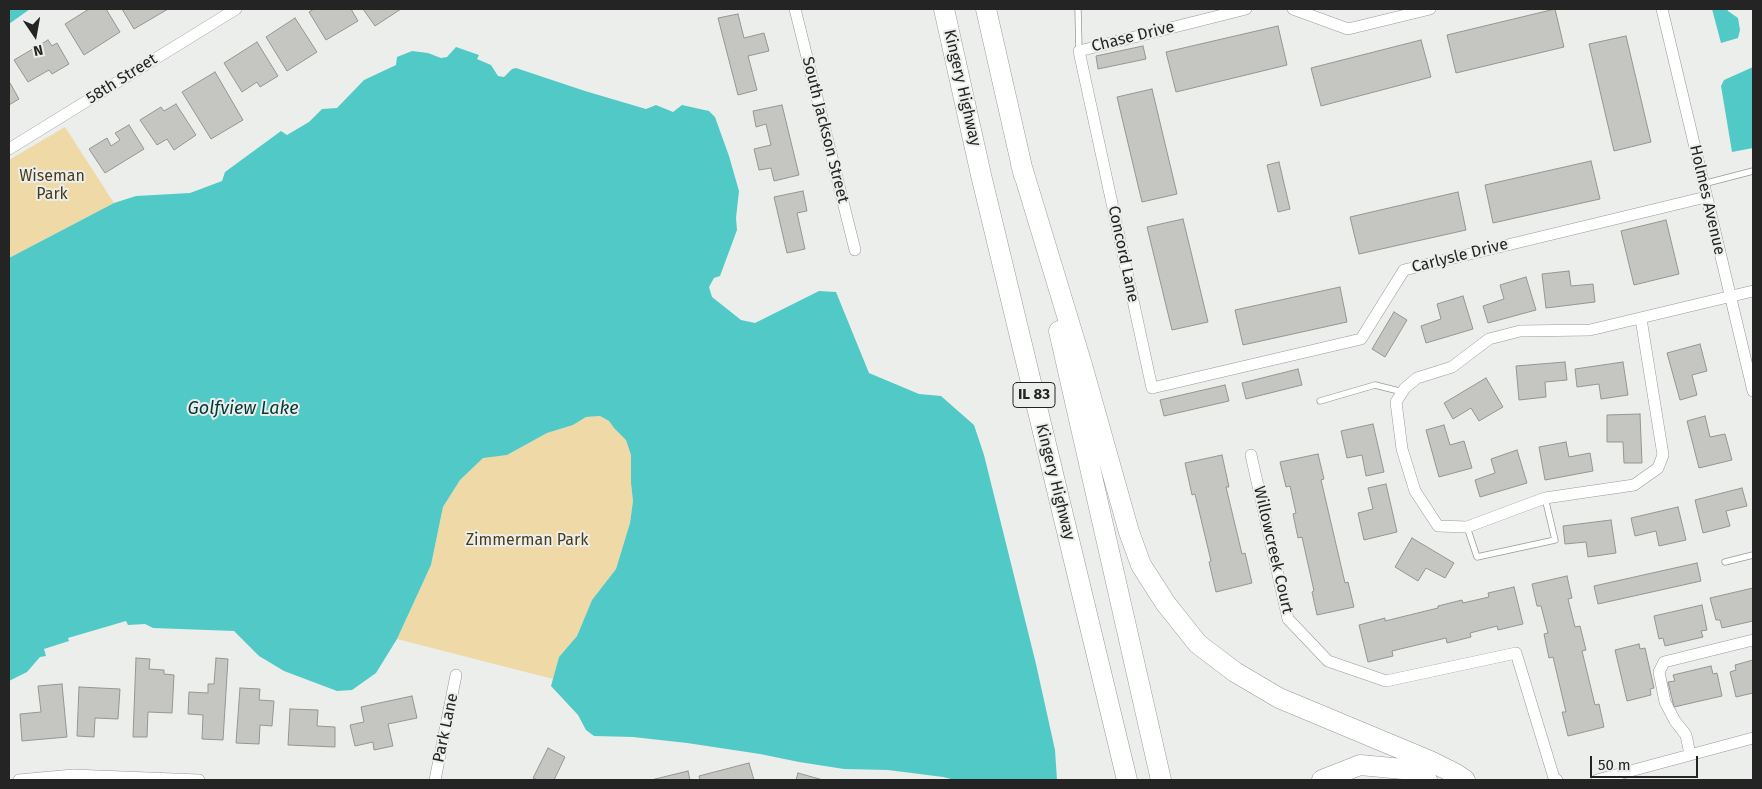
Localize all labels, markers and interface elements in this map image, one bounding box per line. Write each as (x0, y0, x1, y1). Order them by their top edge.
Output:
north arrow (10, 10, 60, 60)
street label: Chase Drive (1090, 17, 1176, 57)
street label: Kingery Highway (939, 28, 985, 148)
text: N (32, 41, 45, 59)
street label: 58th Street (83, 50, 161, 108)
street label: South Jackson Street (798, 55, 852, 205)
street label: Holmes Avenue (1685, 143, 1729, 257)
park label: Wiseman Park (19, 167, 85, 205)
street label: Concord Lane (1103, 204, 1143, 304)
street label: Carlysle Drive (1410, 235, 1510, 277)
road number: IL 83 (1013, 382, 1055, 408)
water label: Golfview Lake (187, 398, 299, 420)
street label: Kingery Highway (1031, 422, 1079, 542)
street label: Willowcreek Court (1249, 484, 1297, 616)
park label: Zimmerman Park (466, 531, 588, 551)
street label: Park Lane (429, 692, 463, 764)
scale bar (1592, 746, 1700, 778)
text: 50 m (1598, 756, 1631, 774)

